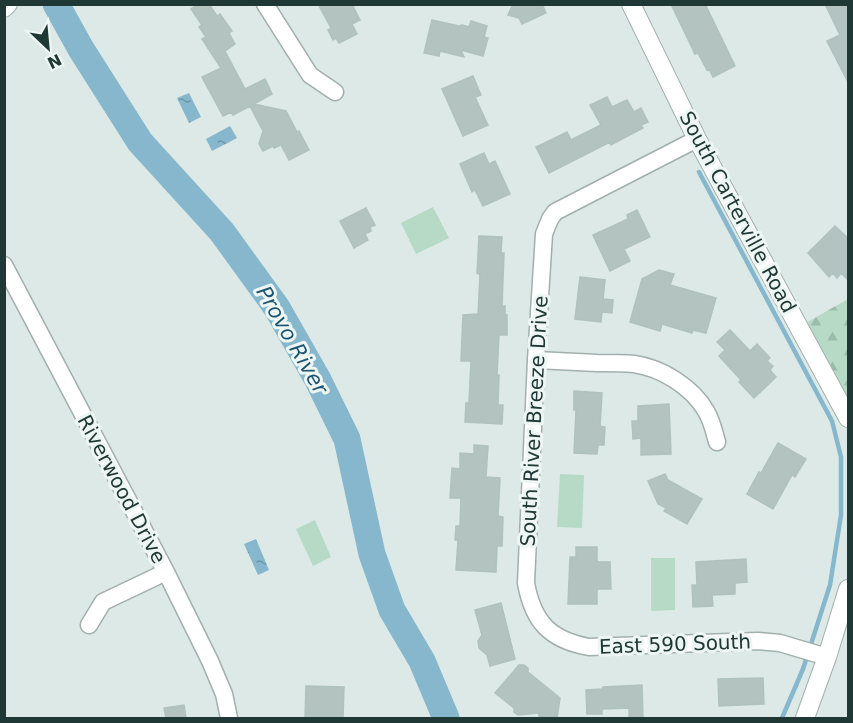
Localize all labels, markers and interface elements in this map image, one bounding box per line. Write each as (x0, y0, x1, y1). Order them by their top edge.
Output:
north arrow (18, 18, 78, 78)
text: N (44, 50, 65, 73)
street label: South Carterville Road (675, 107, 801, 317)
water label: Provo River (251, 282, 333, 399)
street label: South River Breeze Drive (515, 295, 553, 547)
street label: Riverwood Drive (73, 411, 171, 567)
street label: East 590 South (599, 629, 751, 659)

